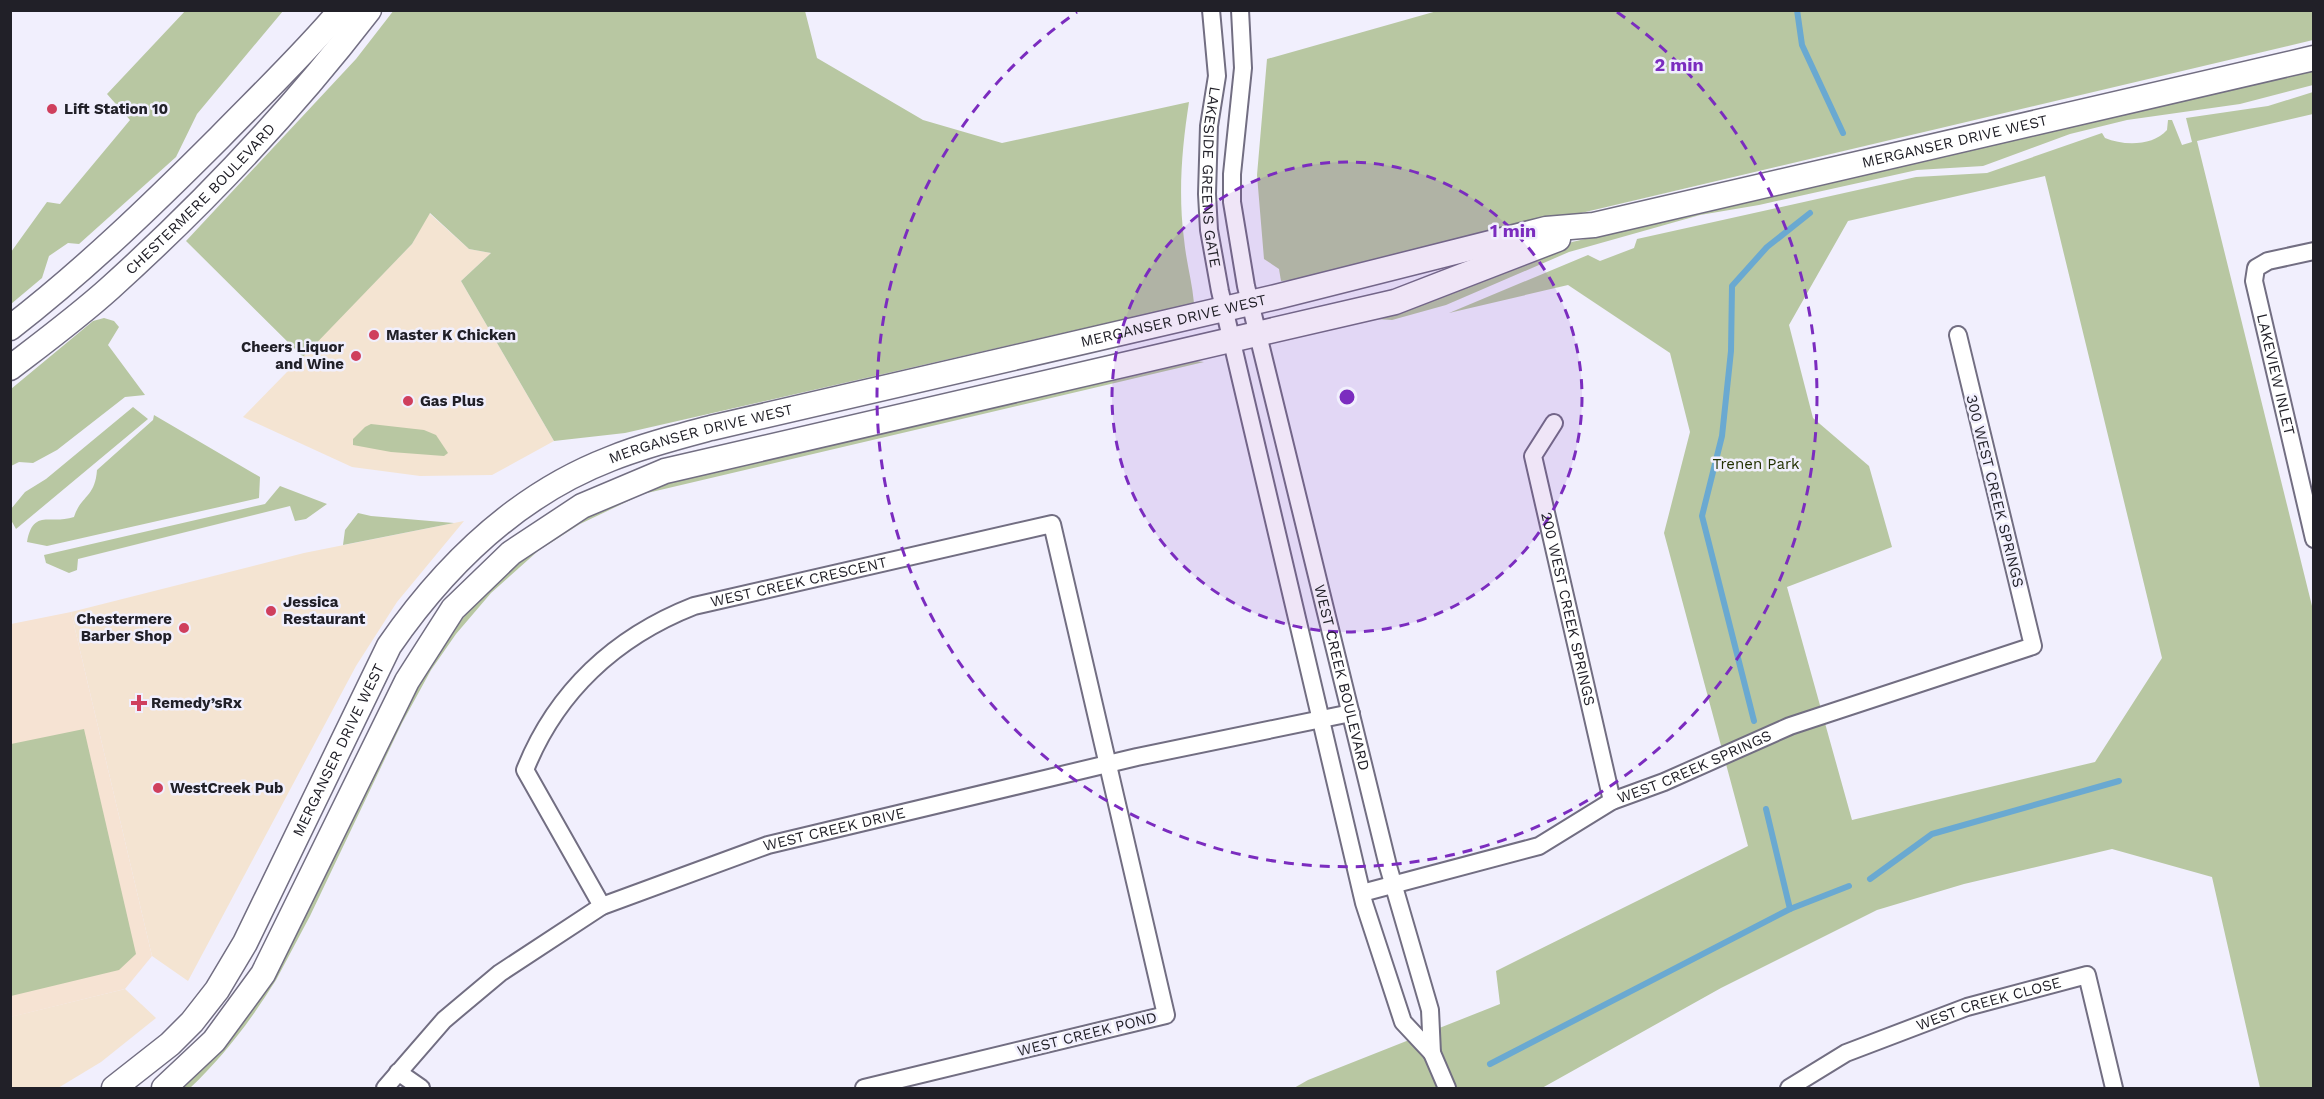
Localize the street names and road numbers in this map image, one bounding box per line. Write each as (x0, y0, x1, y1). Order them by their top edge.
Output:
street label: LAKESIDE GREENS GATE (1198, 85, 1225, 269)
street label: MERGANSER DRIVE WEST (1860, 111, 2049, 172)
street label: CHESTERMERE BOULEVARD (122, 120, 279, 278)
street label: MERGANSER DRIVE WEST (1079, 291, 1268, 351)
street label: LAKEVIEW INLET (2253, 312, 2299, 437)
street label: 300 WEST CREEK SPRINGS (1962, 393, 2028, 589)
street label: MERGANSER DRIVE WEST (606, 400, 795, 468)
street label: 200 WEST CREEK SPRINGS (1537, 510, 1599, 707)
street label: WEST CREEK CRESCENT (709, 553, 889, 611)
street label: WEST CREEK BOULEVARD (1310, 583, 1373, 772)
street label: MERGANSER DRIVE WEST (289, 661, 388, 840)
street label: WEST CREEK SPRINGS (1615, 726, 1774, 807)
street label: WEST CREEK DRIVE (761, 804, 907, 855)
street label: WEST CREEK CLOSE (1914, 973, 2063, 1034)
street label: WEST CREEK POND (1015, 1008, 1159, 1060)

